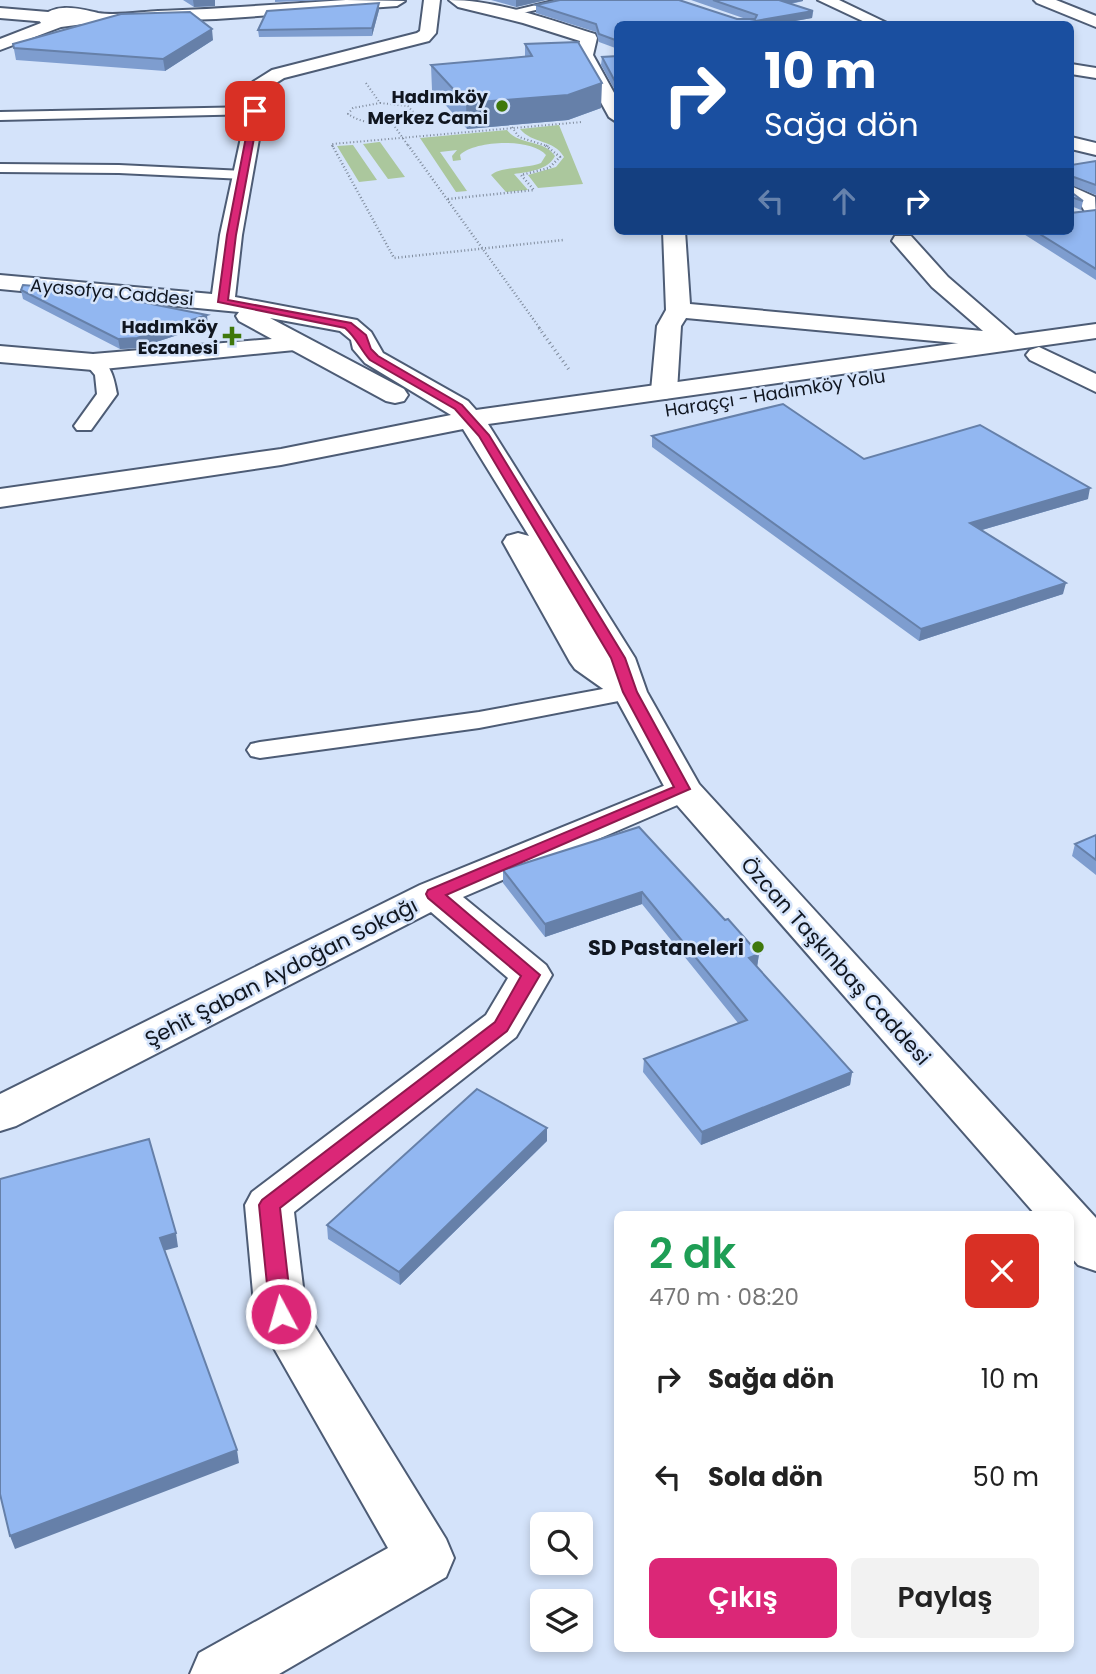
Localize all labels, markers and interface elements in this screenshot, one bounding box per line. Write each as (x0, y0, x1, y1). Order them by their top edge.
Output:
text: 10 m (764, 37, 877, 105)
icon: right (649, 49, 740, 140)
pin (225, 81, 285, 141)
place label: Hadımköy Merkez Cami (367, 84, 489, 130)
icon: arrive (236, 92, 274, 130)
marker: Hadımköy Merkez Cami (494, 98, 510, 114)
text: Sağa dön (764, 102, 919, 147)
icon: left (752, 182, 790, 220)
icon: ahead (825, 182, 863, 220)
icon: right (898, 182, 936, 220)
street label: Ayasofya Caddesi (29, 272, 195, 312)
place label: Hadımköy Eczanesi (122, 314, 219, 360)
marker: Hadımköy Eczanesi (224, 328, 240, 344)
street label: Haraççı - Hadımköy Yolu (663, 363, 887, 423)
street label: Özcan Taşkınbaş Caddesi (735, 851, 937, 1071)
street label: Şehit Şaban Aydoğan Sokağı (140, 890, 422, 1054)
place label: SD Pastaneleri (588, 933, 744, 962)
marker: SD Pastaneleri (750, 939, 766, 955)
text: 2 dk (649, 1224, 736, 1283)
button: close (965, 1234, 1039, 1308)
position arrow (244, 1277, 318, 1351)
text: 470 m · 08:20 (649, 1281, 799, 1313)
icon: right (649, 1360, 687, 1398)
text: Sağa dön (708, 1361, 834, 1397)
text: 10 m (981, 1361, 1039, 1397)
icon: left (649, 1458, 687, 1496)
text: Sola dön (708, 1459, 823, 1495)
text: 50 m (973, 1459, 1039, 1495)
map controls (530, 1512, 593, 1652)
button: search (530, 1512, 593, 1575)
button: Çıkış (649, 1558, 837, 1638)
button: Paylaş (851, 1558, 1039, 1638)
button: layers (530, 1589, 593, 1652)

